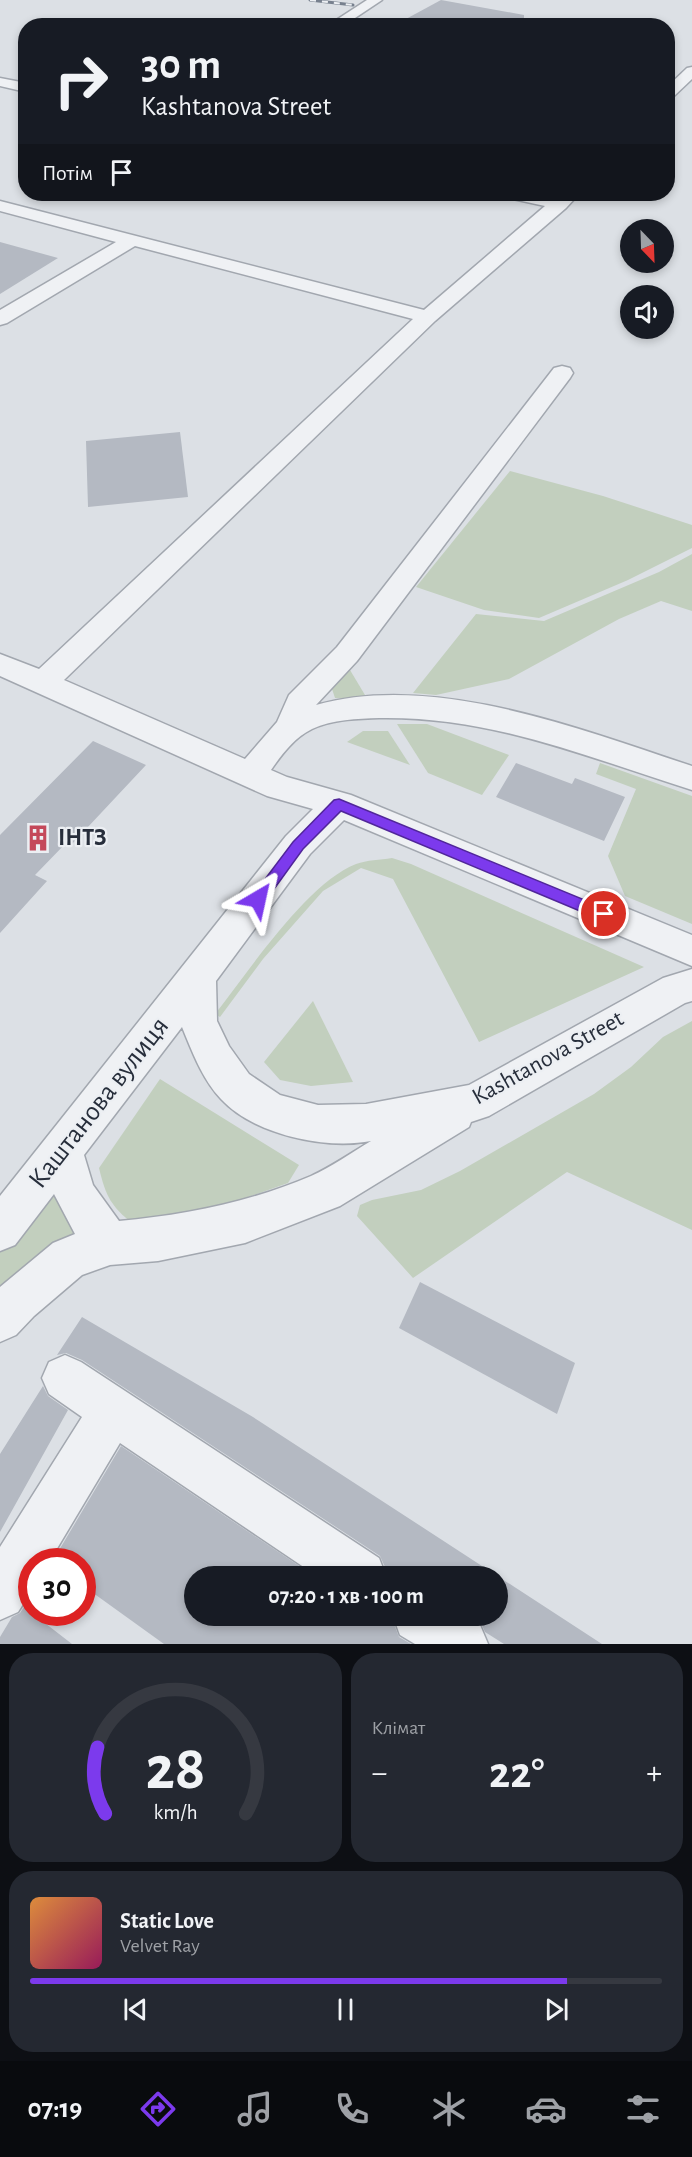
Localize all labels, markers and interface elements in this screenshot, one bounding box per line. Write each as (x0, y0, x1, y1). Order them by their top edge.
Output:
icon: right (42, 42, 120, 120)
text: 30 m (141, 44, 221, 86)
text: Kashtanova Street (141, 93, 331, 120)
icon: arrive (105, 156, 138, 189)
text: Потім (42, 162, 93, 184)
north arrow (620, 219, 674, 273)
map controls (620, 219, 674, 339)
button: sound (620, 285, 674, 339)
building icon: ІНТЗ (23, 823, 53, 853)
place label: ІНТЗ (58, 826, 107, 850)
position arrow (226, 867, 290, 931)
pin (578, 888, 629, 939)
icon: arrive (587, 897, 620, 930)
street label: Kashtanova Street (468, 1006, 628, 1109)
street label: Каштанова вулиця (24, 1012, 174, 1194)
speed limit sign: 30 (18, 1548, 96, 1626)
text: 07:20 · 1 хв · 100 m (268, 1585, 424, 1607)
text: Клімат (372, 1718, 425, 1738)
text: 28 (145, 1738, 205, 1800)
text: 22° (489, 1751, 545, 1796)
text: − (372, 1757, 387, 1790)
text: + (646, 1757, 662, 1790)
text: km/h (153, 1803, 197, 1824)
text: Static Love (120, 1910, 214, 1932)
text: Velvet Ray (120, 1936, 200, 1956)
icon: previous (119, 1993, 152, 2026)
icon: pause (329, 1993, 362, 2026)
icon: next (540, 1993, 573, 2026)
icon: directions (137, 2088, 179, 2130)
icon: music (234, 2088, 276, 2130)
icon: phone (331, 2088, 373, 2130)
icon: climate (428, 2088, 470, 2130)
icon: car (525, 2088, 567, 2130)
icon: filters (622, 2088, 664, 2130)
text: 07:19 (28, 2095, 82, 2122)

